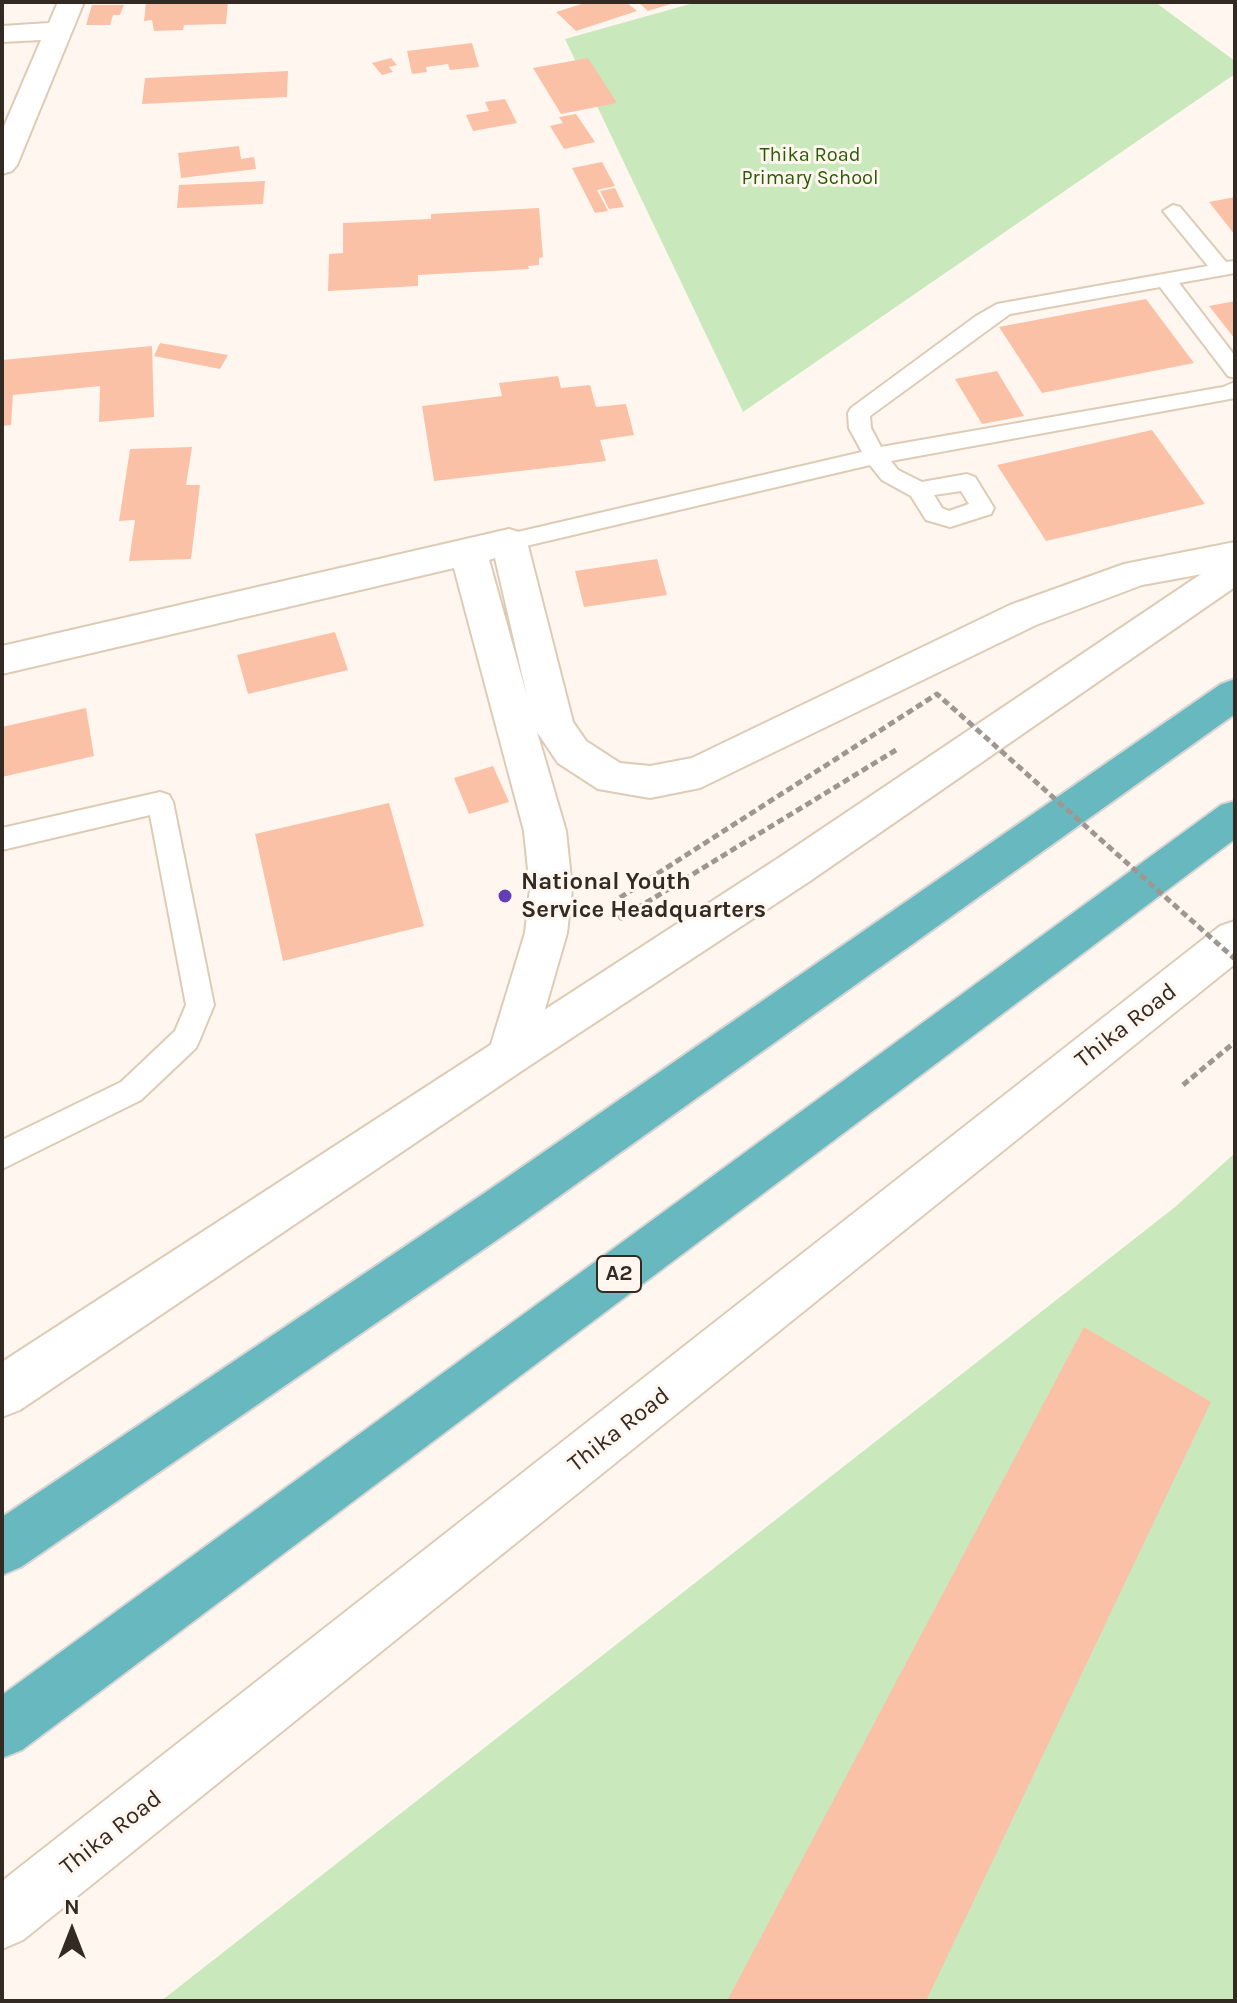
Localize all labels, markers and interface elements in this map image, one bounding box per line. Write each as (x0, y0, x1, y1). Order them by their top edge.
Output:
park label: Thika Road Primary School (741, 143, 879, 190)
place label: National Youth Service Headquarters (521, 868, 766, 924)
marker: National Youth Service Headquarters (496, 887, 514, 905)
street label: Thika Road (1069, 977, 1183, 1075)
road number: A2 (597, 1256, 641, 1292)
street label: Thika Road (562, 1381, 676, 1479)
street label: Thika Road (54, 1784, 168, 1882)
north arrow (32, 1891, 112, 1971)
text: N (64, 1894, 80, 1920)

